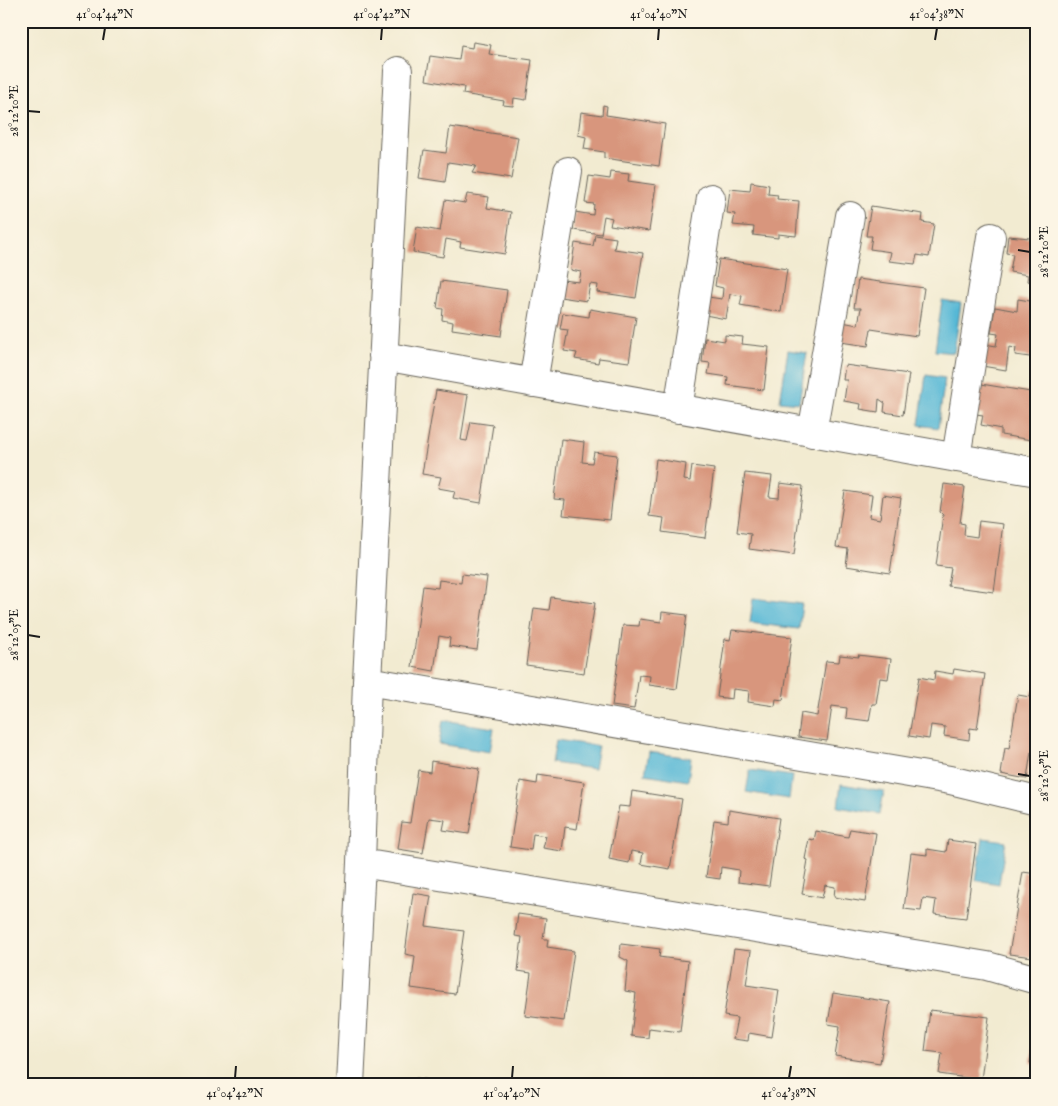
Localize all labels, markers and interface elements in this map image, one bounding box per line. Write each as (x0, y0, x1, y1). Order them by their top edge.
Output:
text: 41°04'44"N (76, 7, 134, 22)
text: 41°04'42"N (353, 7, 411, 22)
text: 41°04'40"N (630, 7, 688, 22)
text: 41°04'38"N (910, 7, 965, 22)
text: 28°12'10"E (7, 85, 22, 137)
text: 28°12'10"E (1037, 226, 1052, 278)
text: 28°12'05"E (7, 609, 22, 661)
text: 28°12'05"E (1037, 750, 1052, 802)
text: 41°04'42"N (206, 1086, 264, 1101)
text: 41°04'40"N (483, 1086, 541, 1101)
text: 41°04'38"N (762, 1086, 817, 1101)

